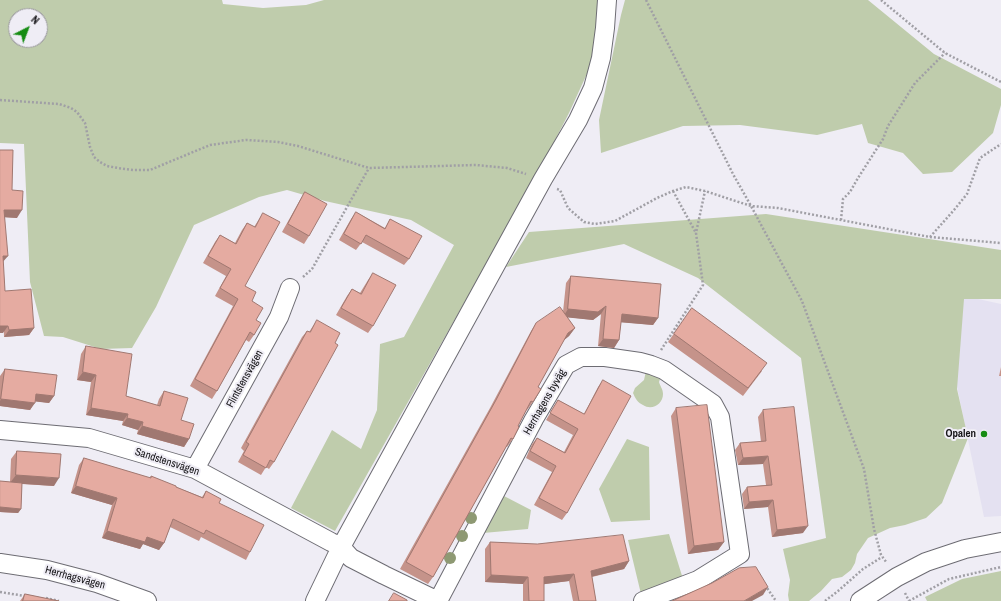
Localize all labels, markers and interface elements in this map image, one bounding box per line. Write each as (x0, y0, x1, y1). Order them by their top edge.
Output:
north arrow (8, 8, 48, 48)
text: N (28, 12, 42, 27)
street label: Flintstensvägen (224, 348, 266, 410)
street label: Herrhagens byväg (521, 367, 569, 437)
place label: Opalen (945, 427, 976, 441)
marker: Opalen (979, 429, 989, 439)
street label: Sandstensvägen (133, 445, 201, 479)
street label: Herrhagsvägen (44, 564, 106, 592)

